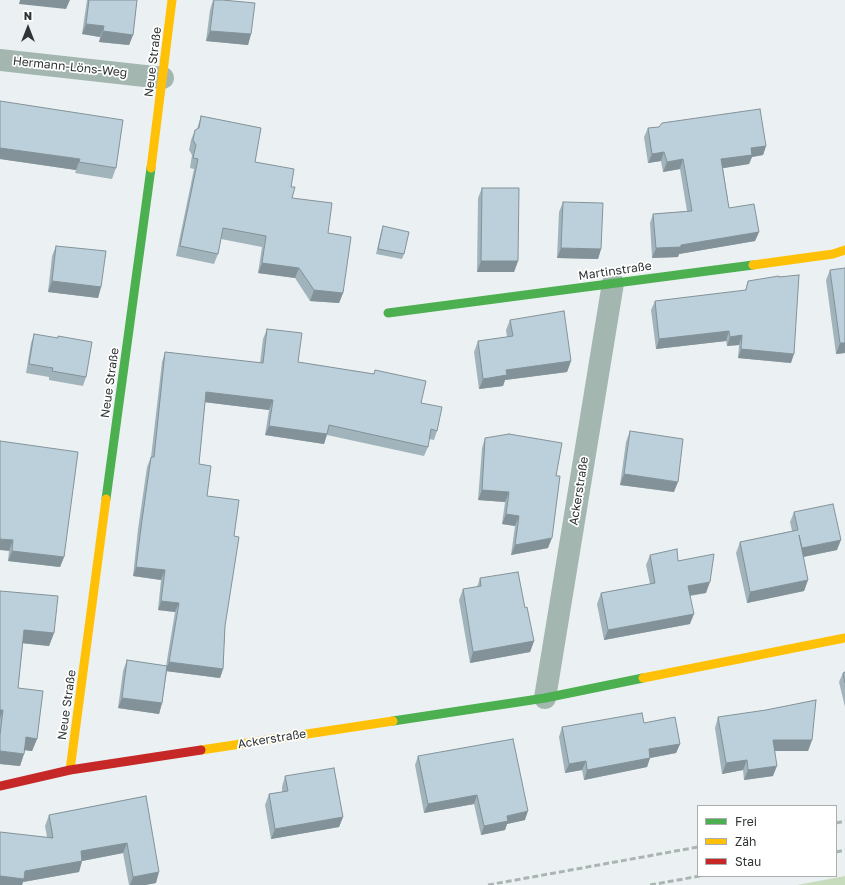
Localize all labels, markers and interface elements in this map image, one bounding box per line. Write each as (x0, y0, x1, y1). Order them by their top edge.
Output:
north arrow (8, 8, 48, 48)
text: N (24, 9, 32, 22)
street label: Neue Straße (142, 26, 164, 98)
street label: Hermann-Löns-Weg (12, 54, 128, 80)
street label: Martinstraße (577, 259, 653, 283)
street label: Neue Straße (98, 347, 122, 419)
street label: Ackerstraße (566, 456, 592, 526)
street label: Neue Straße (55, 669, 79, 741)
street label: Ackerstraße (237, 726, 307, 752)
legend (697, 805, 837, 877)
text: Frei (735, 814, 757, 829)
text: Zäh (735, 834, 756, 849)
text: Stau (735, 854, 761, 869)

